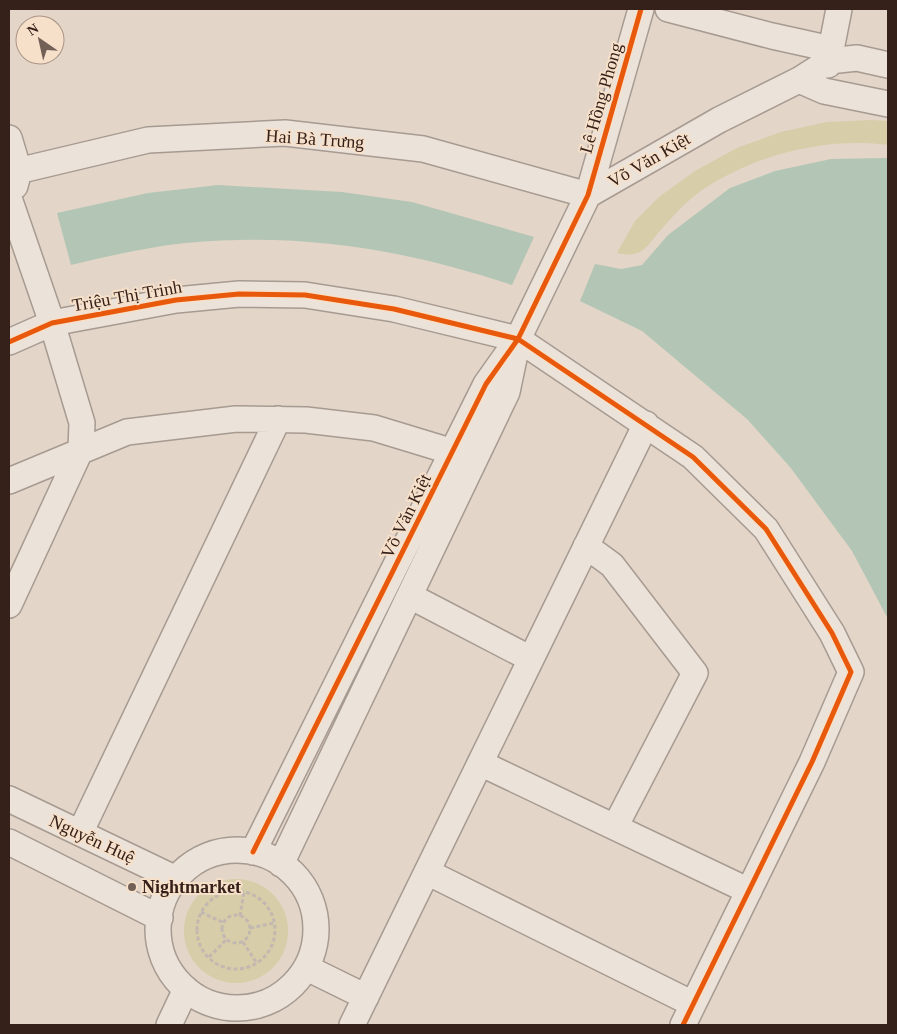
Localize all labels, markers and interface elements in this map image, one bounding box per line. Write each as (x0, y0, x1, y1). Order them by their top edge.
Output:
north arrow (15, 15, 65, 65)
text: N (25, 21, 41, 39)
street label: Lê Hồng Phong (576, 40, 626, 156)
street label: Hai Bà Trưng (265, 126, 365, 152)
street label: Võ Văn Kiệt (604, 128, 694, 192)
street label: Triệu Thị Trinh (71, 277, 183, 315)
street label: Võ Văn Kiệt (377, 470, 435, 562)
street label: Nguyễn Huệ (46, 811, 138, 867)
place label: Nightmarket (142, 877, 241, 897)
marker: Nightmarket (126, 881, 138, 893)

